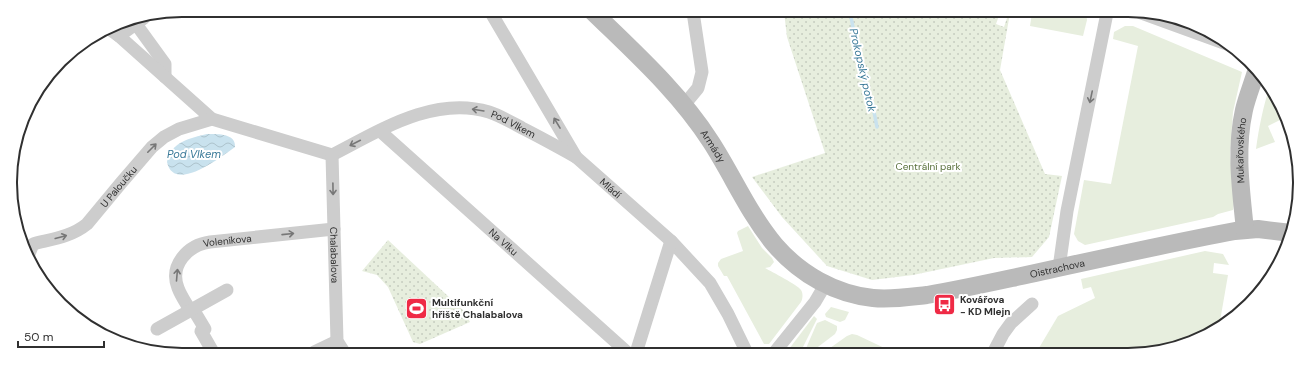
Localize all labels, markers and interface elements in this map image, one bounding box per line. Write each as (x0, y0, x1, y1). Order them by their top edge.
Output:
water label: Prokopský potok (847, 27, 880, 114)
one-way arrow (1086, 90, 1094, 103)
one-way arrow (472, 106, 485, 114)
street label: Pod Vlkem (489, 107, 538, 140)
street label: Mukařovského (1233, 116, 1249, 184)
one-way arrow (552, 117, 560, 129)
street label: Armády (698, 127, 729, 165)
one-way arrow (349, 140, 361, 148)
one-way arrow (147, 143, 157, 153)
water label: Pod Vlkem (167, 147, 221, 161)
park label: Centrální park (896, 160, 960, 173)
street label: U Paloučku (97, 162, 140, 210)
street label: Mládí (597, 175, 625, 201)
one-way arrow (329, 182, 337, 195)
street label: Na Vlku (486, 225, 521, 258)
street label: Chalabalova (327, 227, 342, 283)
one-way arrow (281, 230, 294, 238)
street label: Voleníkova (202, 231, 252, 250)
one-way arrow (54, 233, 67, 240)
street label: Oistrachova (1029, 256, 1086, 280)
one-way arrow (173, 269, 180, 282)
bus stop icon: Kovářova - KD Mlejn (931, 292, 957, 318)
place label: Kovářova - KD Mlejn (960, 293, 1011, 318)
sports icon: Multifunkční hřiště Chalabalova (404, 295, 430, 321)
place label: Multifunkční hřiště Chalabalova (432, 296, 523, 321)
scale bar (18, 323, 104, 349)
text: 50 m (24, 329, 53, 345)

